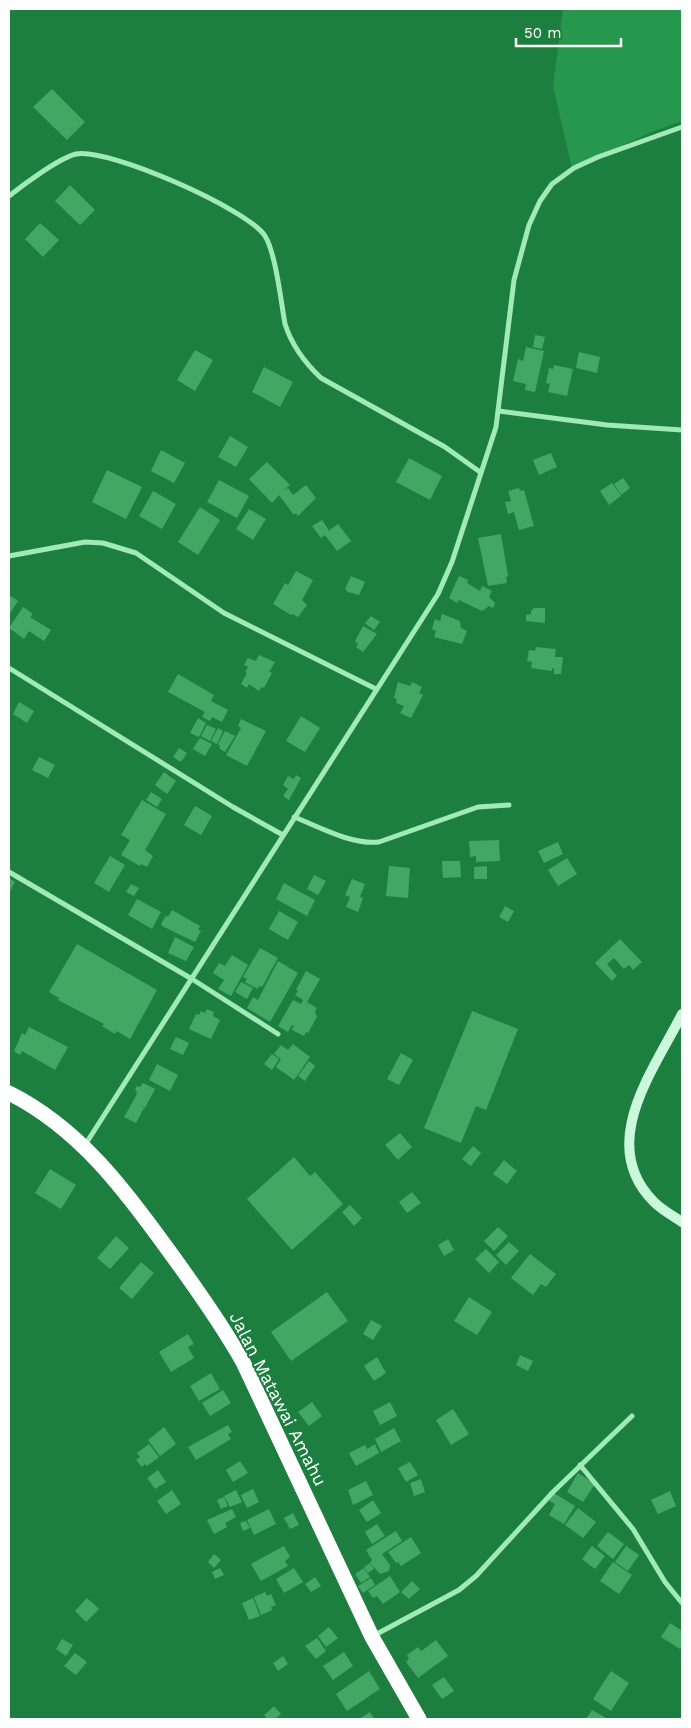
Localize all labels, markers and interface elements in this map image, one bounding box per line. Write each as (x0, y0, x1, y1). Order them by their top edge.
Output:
scale bar (516, 15, 621, 47)
text: 50 m (524, 24, 561, 42)
street label: Jalan Matawai Amahu (225, 1308, 331, 1489)

